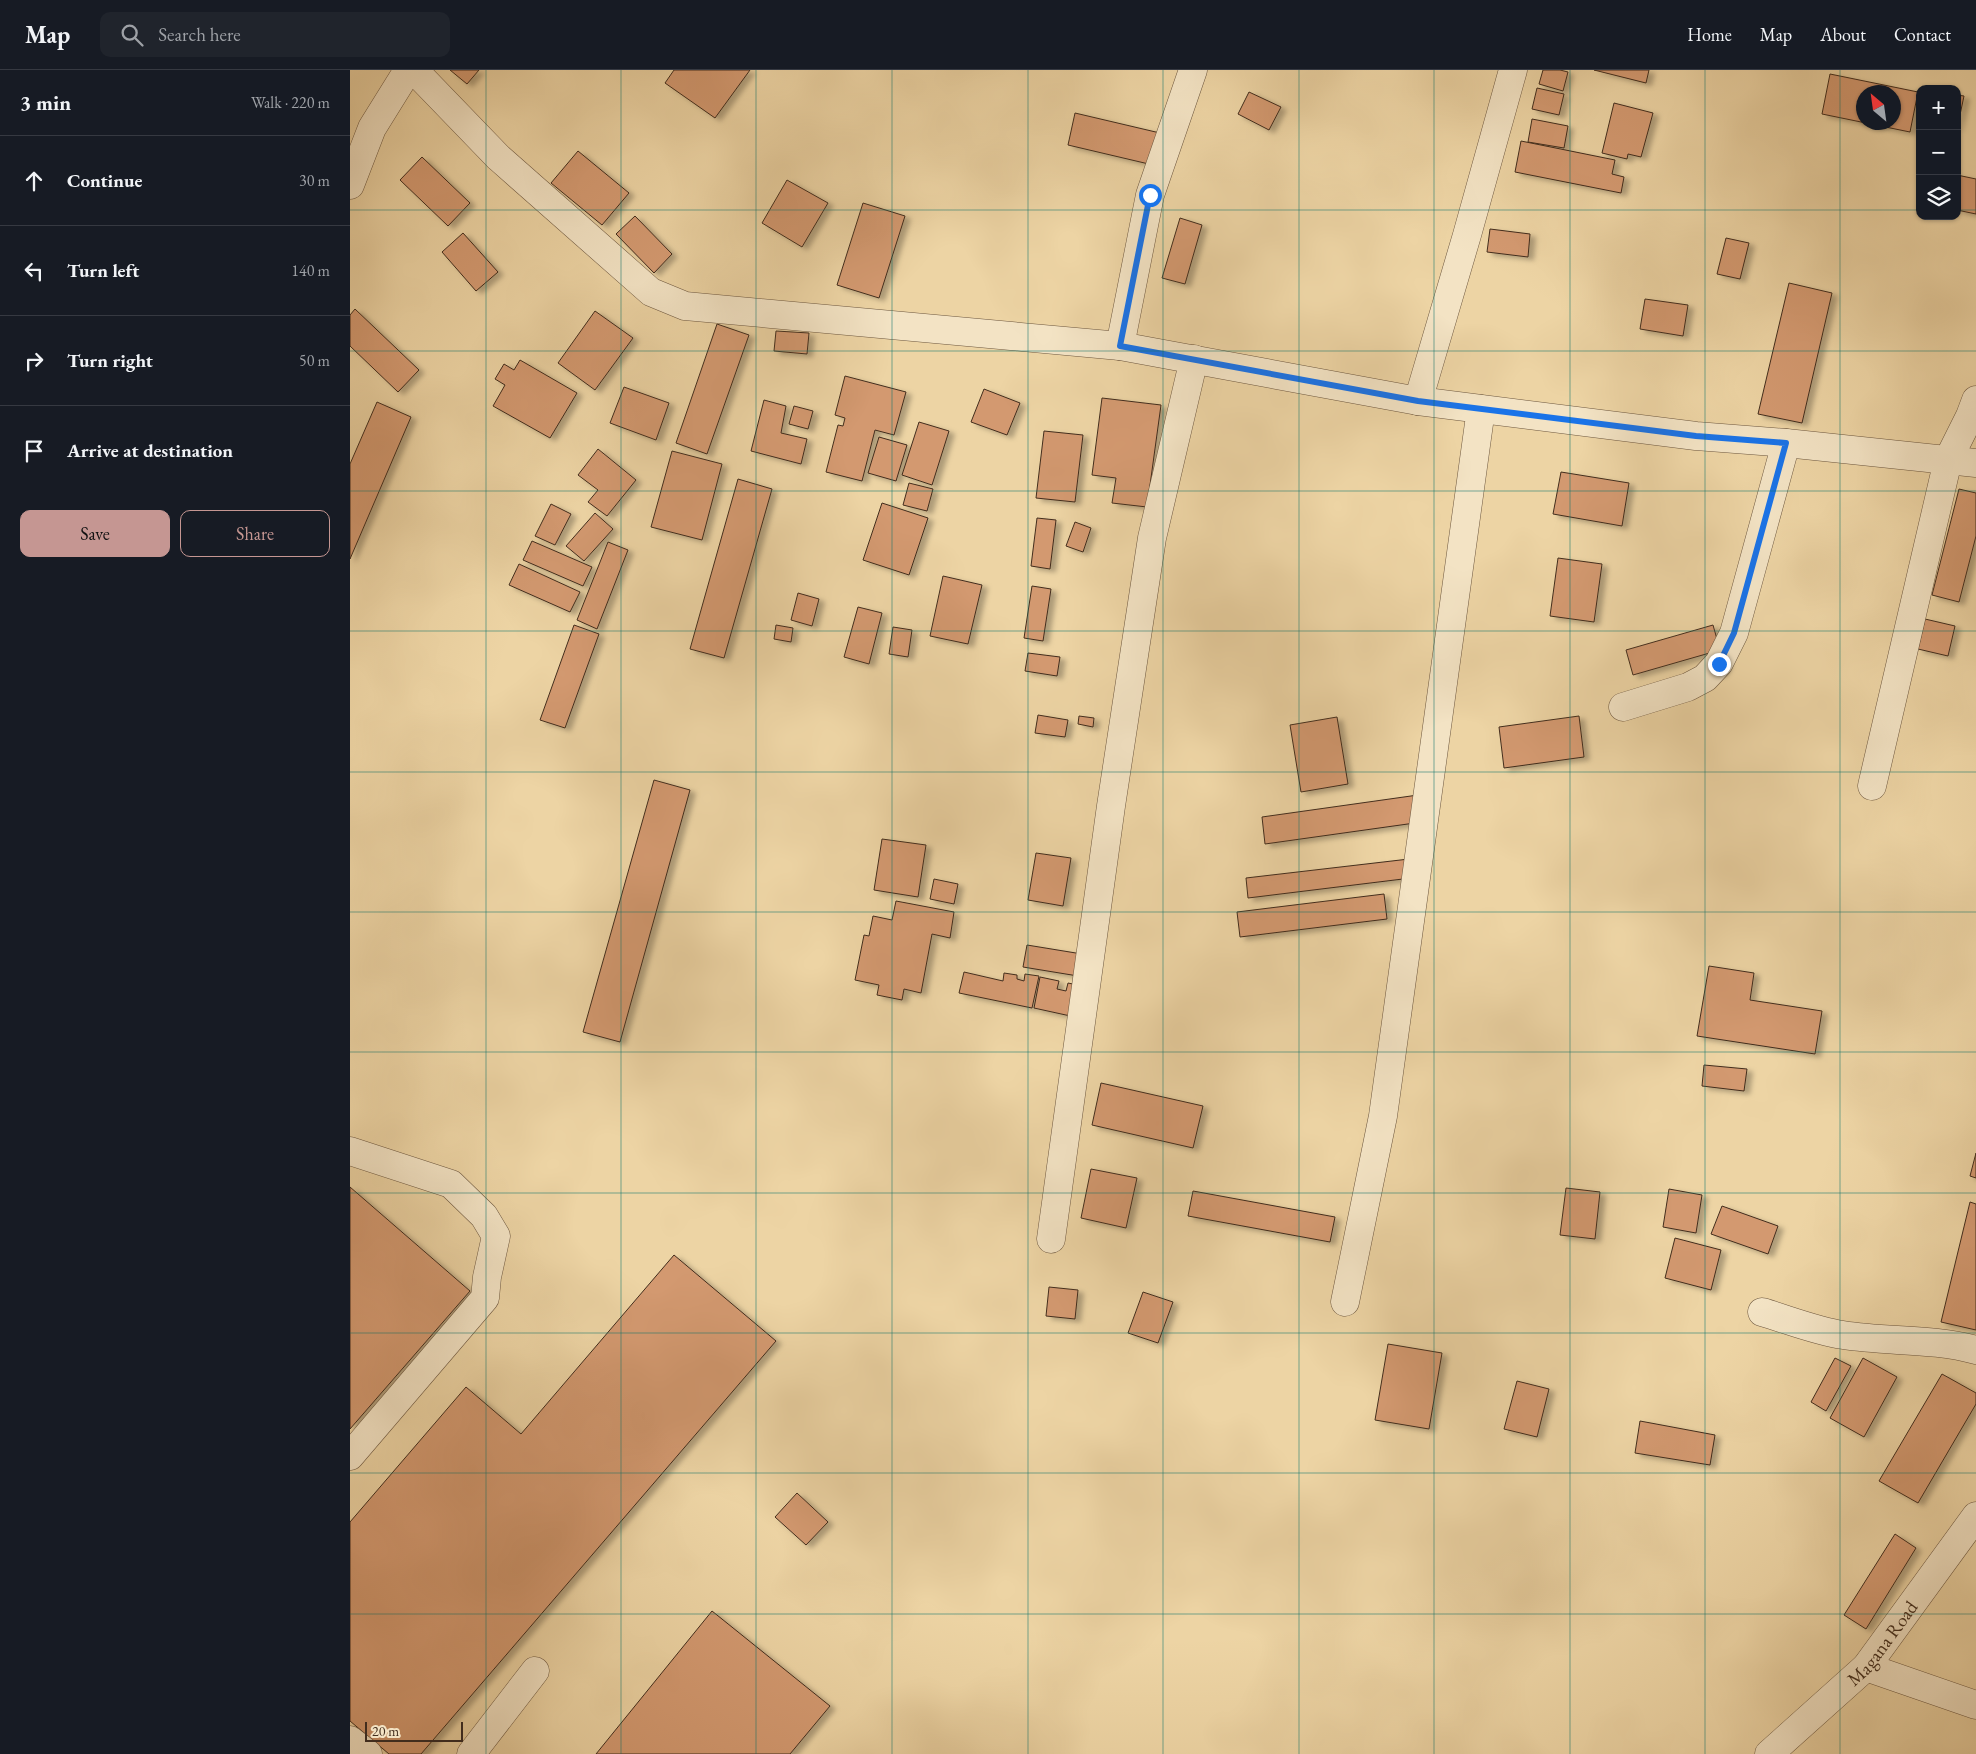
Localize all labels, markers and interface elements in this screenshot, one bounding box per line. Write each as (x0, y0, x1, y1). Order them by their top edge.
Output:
search box (100, 12, 450, 57)
text: Map (25, 19, 70, 50)
icon: search (118, 21, 146, 49)
text: Search here (158, 22, 241, 47)
text: Home (1687, 23, 1732, 46)
text: Map (1760, 23, 1792, 46)
text: About (1820, 23, 1866, 46)
text: Contact (1894, 23, 1951, 46)
north arrow (1856, 85, 1901, 130)
map controls (1916, 85, 1961, 220)
button: + (1916, 85, 1961, 130)
text: 3 min (20, 89, 71, 116)
text: Walk · 220 m (251, 92, 330, 113)
button: − (1916, 130, 1961, 175)
icon: ahead (20, 167, 48, 195)
text: Continue (67, 168, 142, 193)
text: 30 m (299, 170, 330, 191)
button: layers (1916, 175, 1961, 220)
route start (1139, 184, 1162, 207)
icon: left (20, 257, 48, 285)
text: Turn left (67, 258, 139, 283)
text: 140 m (291, 260, 330, 281)
icon: right (20, 347, 48, 375)
text: Turn right (67, 348, 153, 373)
text: 50 m (299, 350, 330, 371)
icon: arrive (20, 437, 48, 465)
text: Arrive at destination (67, 438, 233, 463)
button: Save (20, 510, 170, 557)
button: Share (180, 510, 330, 557)
route end (1708, 653, 1731, 676)
street label: Magana Road (1841, 1595, 1923, 1691)
scale bar (365, 1719, 462, 1742)
text: 20 m (372, 1722, 399, 1740)

